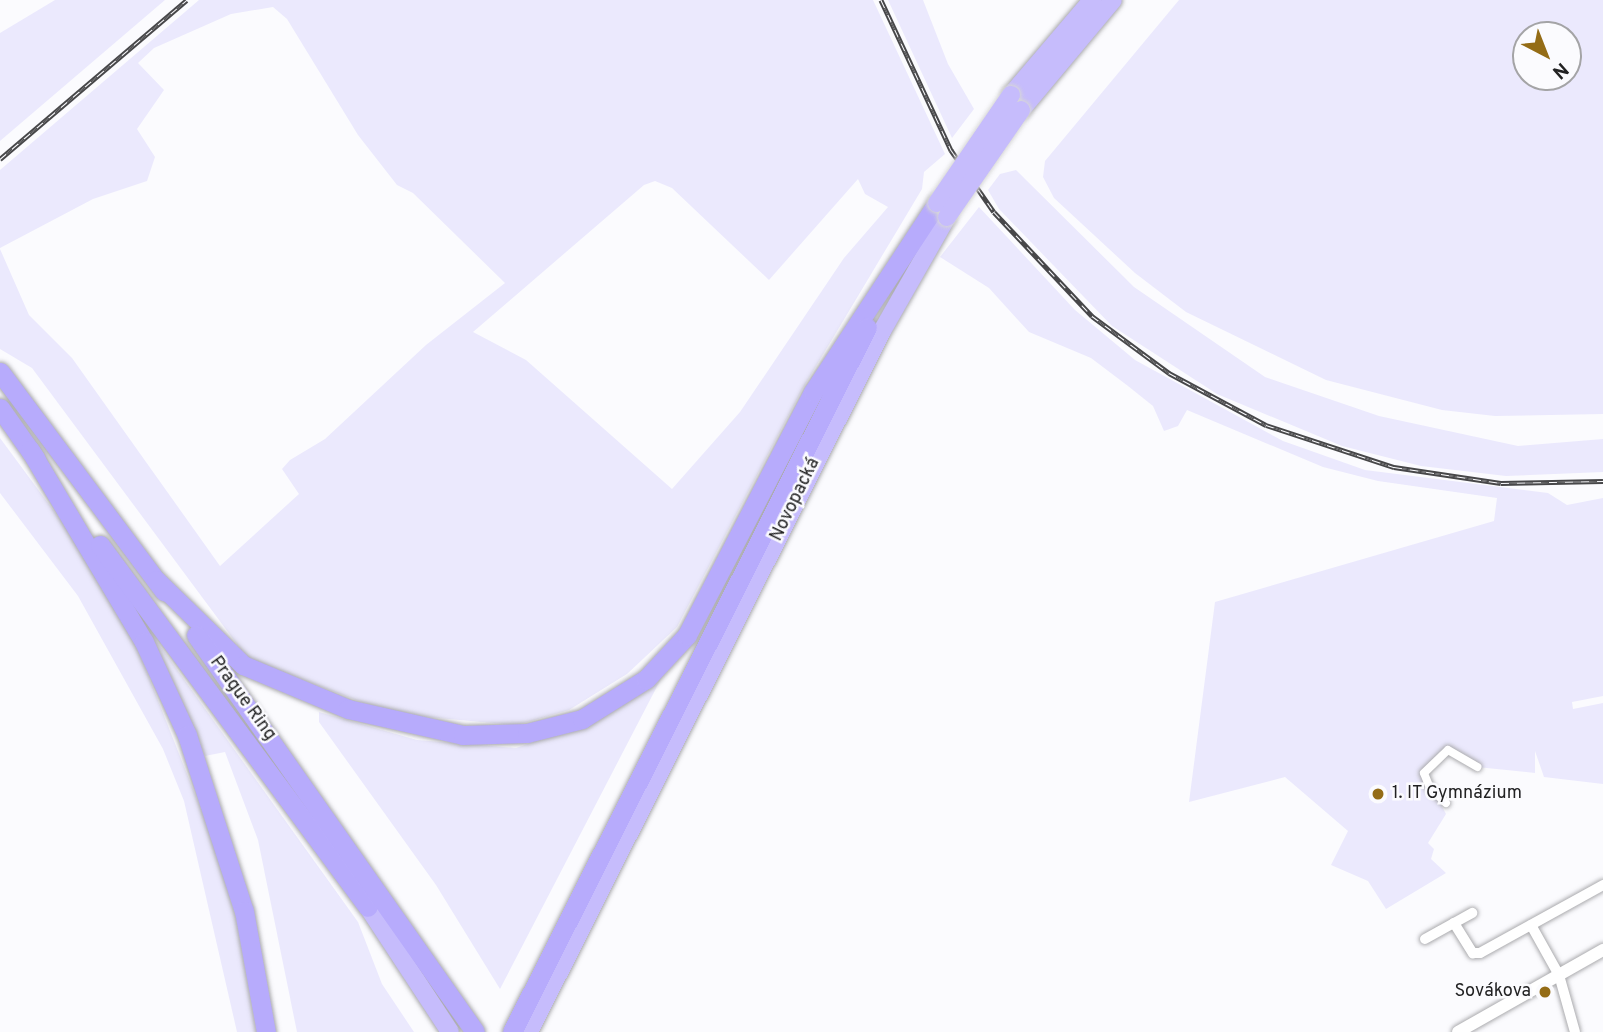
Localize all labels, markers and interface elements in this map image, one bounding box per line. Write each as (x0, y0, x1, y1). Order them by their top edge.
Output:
north arrow (1512, 21, 1582, 91)
text: N (1547, 57, 1573, 84)
street label: Novopacká (767, 455, 825, 545)
street label: Prague Ring (204, 653, 280, 745)
place label: 1. IT Gymnázium (1392, 783, 1523, 805)
marker: 1. IT Gymnázium (1370, 786, 1386, 802)
place label: Sovákova (1455, 981, 1531, 1003)
marker: Sovákova (1537, 984, 1553, 1000)

